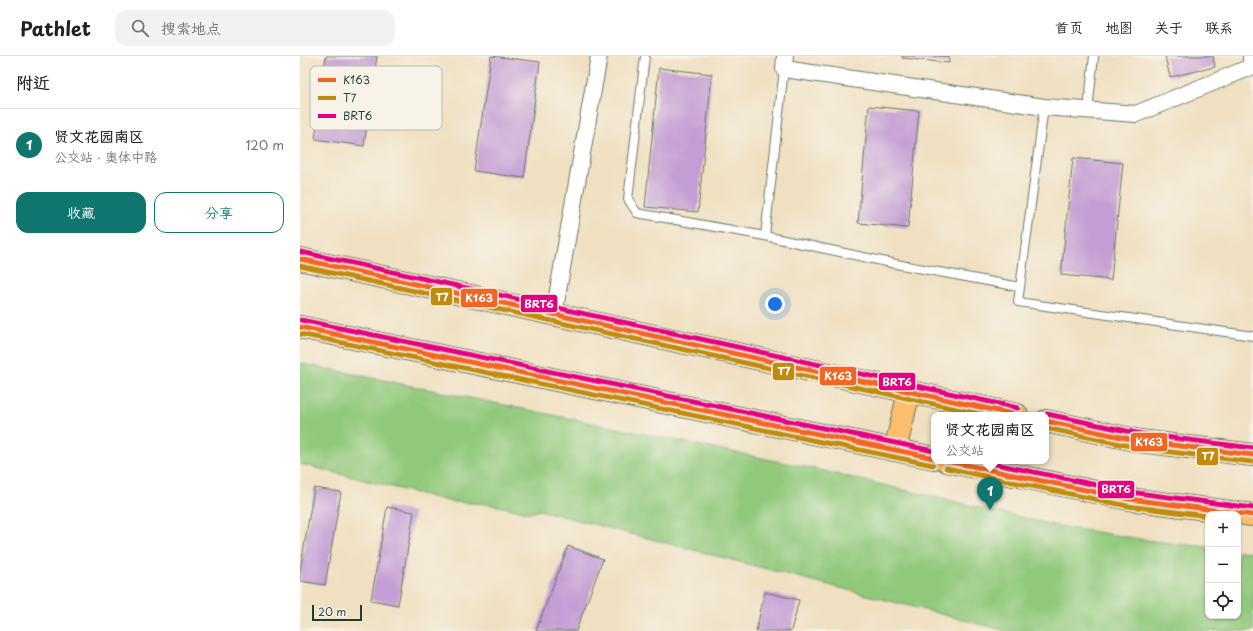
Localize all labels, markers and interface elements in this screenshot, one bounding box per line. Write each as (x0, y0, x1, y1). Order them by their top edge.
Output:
search box (115, 10, 395, 46)
text: Pathlet (20, 14, 91, 42)
text: 搜索地点 (161, 16, 221, 39)
icon: search (129, 17, 151, 39)
text: 首页 (1055, 17, 1083, 38)
text: 地图 (1105, 17, 1133, 38)
text: 关于 (1155, 17, 1183, 38)
text: 联系 (1205, 17, 1233, 38)
legend (310, 66, 442, 130)
text: 附近 (16, 69, 50, 95)
text: K163 (343, 71, 370, 88)
text: T7 (343, 89, 356, 106)
text: BRT6 (343, 107, 373, 124)
text: 贤文花园南区 (54, 124, 144, 147)
text: 1 (26, 135, 32, 154)
text: 120 m (245, 135, 284, 154)
text: 公交站 · 奥体中路 (54, 147, 157, 166)
button: 收藏 (16, 192, 146, 233)
button: 分享 (154, 192, 284, 233)
line badge: T7 (430, 287, 453, 306)
text: T7 (435, 288, 449, 305)
line badge: K163 (460, 288, 498, 308)
text: K163 (465, 289, 494, 306)
line badge: BRT6 (520, 294, 558, 313)
your location (765, 294, 785, 314)
text: BRT6 (524, 295, 554, 312)
line badge: T7 (772, 362, 795, 381)
text: T7 (777, 362, 791, 379)
line badge: K163 (819, 366, 857, 386)
text: K163 (824, 367, 853, 384)
line badge: BRT6 (878, 372, 916, 391)
text: BRT6 (882, 373, 912, 390)
popup (931, 412, 1049, 464)
text: 贤文花园南区 (945, 417, 1035, 440)
line badge: K163 (1130, 432, 1168, 452)
text: K163 (1135, 433, 1164, 450)
text: 公交站 (945, 440, 984, 459)
line badge: T7 (1196, 447, 1219, 466)
text: T7 (1201, 447, 1215, 464)
pin: 1 (977, 477, 1003, 510)
line badge: BRT6 (1097, 480, 1135, 499)
text: BRT6 (1101, 480, 1131, 497)
map controls (1205, 511, 1241, 619)
button: + (1205, 511, 1241, 547)
button: − (1205, 547, 1241, 583)
button: locate (1205, 583, 1241, 619)
scale bar (312, 603, 362, 622)
text: 20 m (318, 603, 346, 620)

